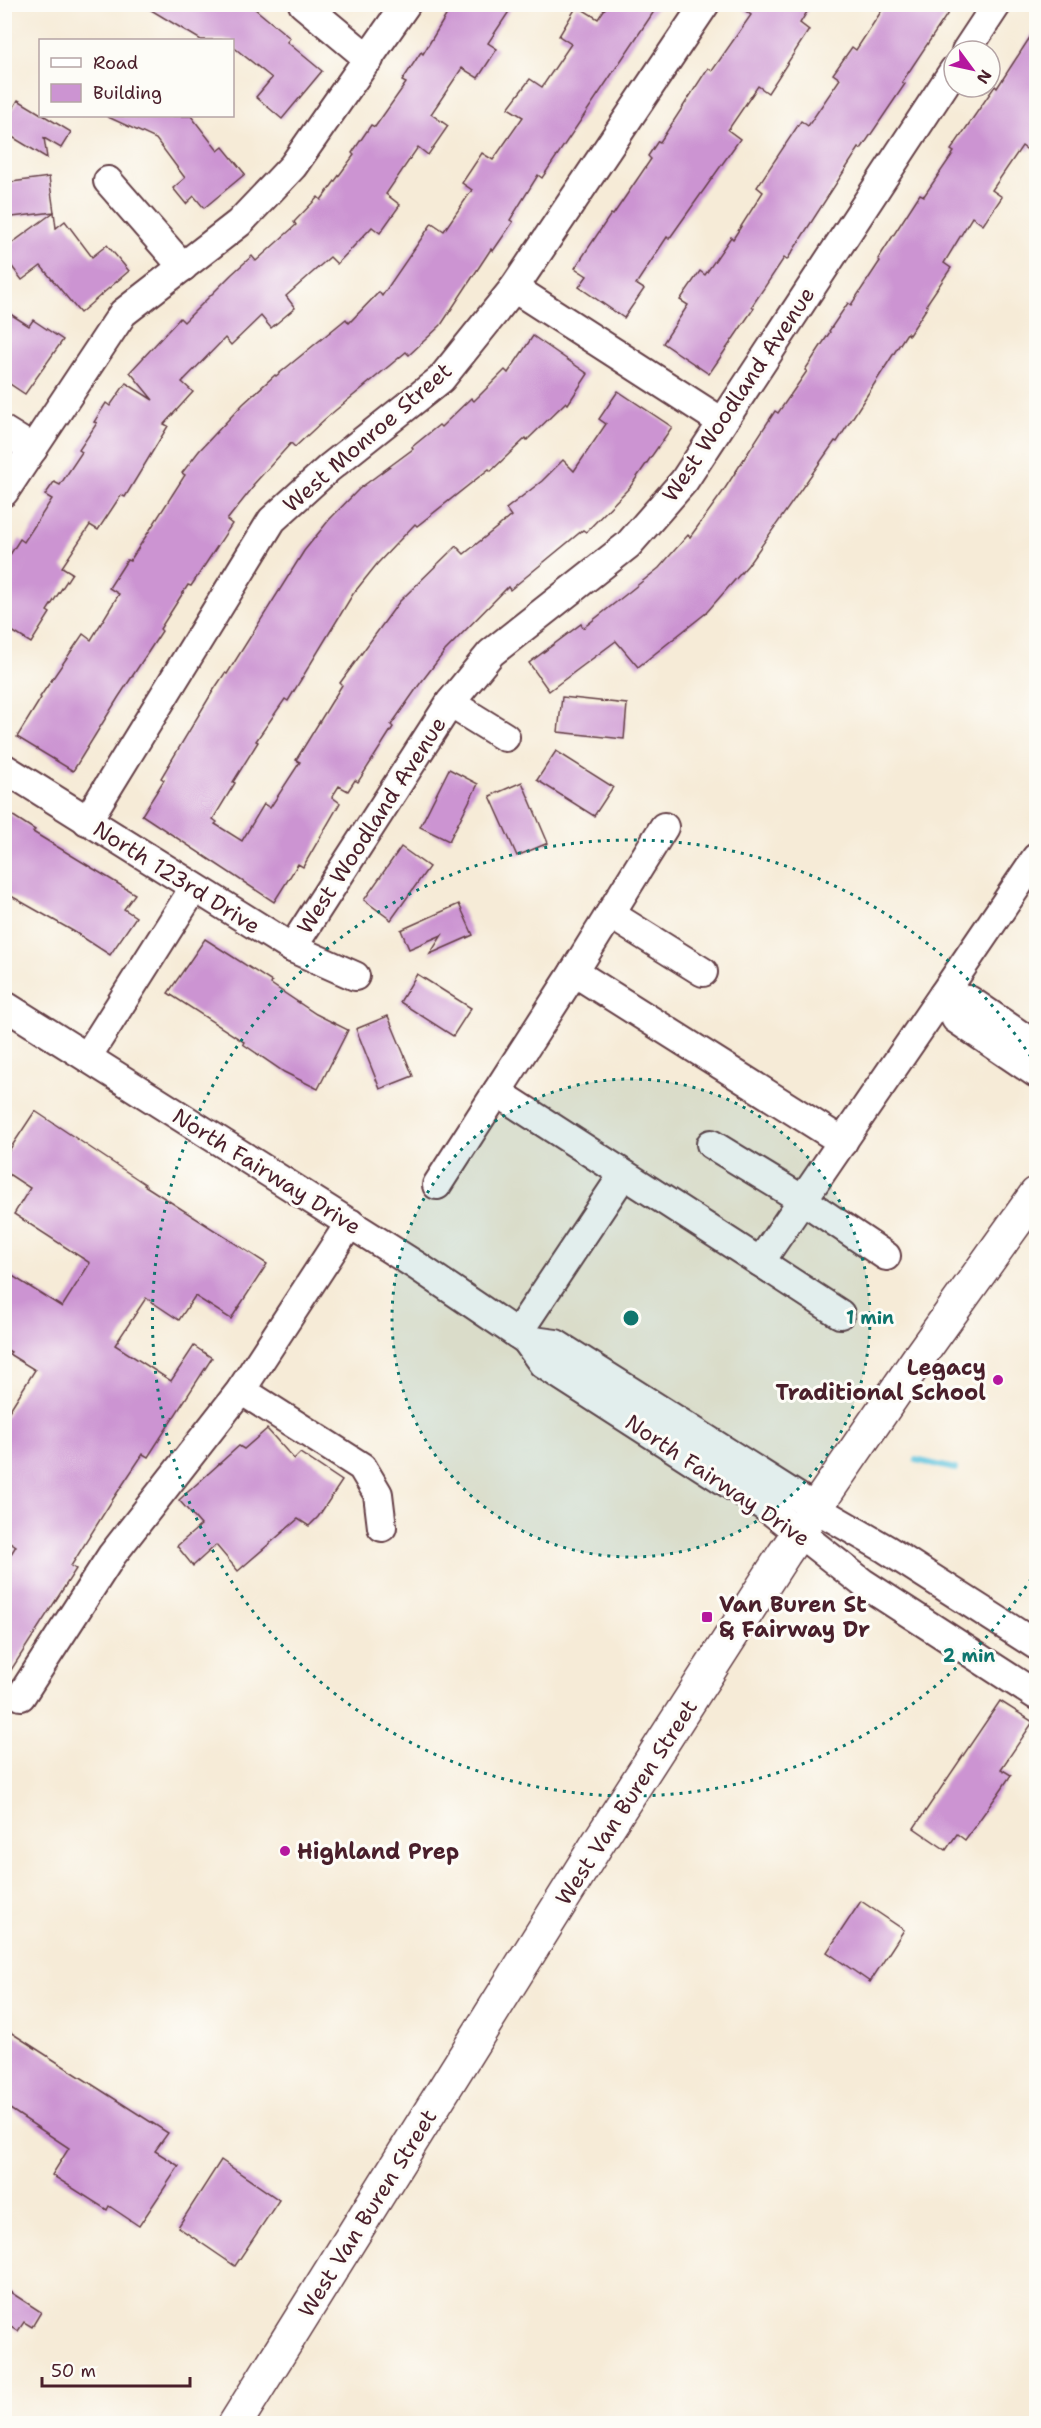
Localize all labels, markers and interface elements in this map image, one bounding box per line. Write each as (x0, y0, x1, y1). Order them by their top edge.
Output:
legend (39, 39, 234, 117)
north arrow (942, 39, 1002, 99)
text: Road (93, 51, 138, 75)
text: N (972, 66, 996, 88)
text: Building (93, 81, 162, 105)
street label: West Woodland Avenue (656, 281, 821, 507)
street label: West Monroe Street (277, 356, 458, 519)
street label: West Woodland Avenue (290, 711, 453, 939)
street label: North 123rd Drive (88, 814, 266, 941)
street label: North Fairway Drive (167, 1102, 366, 1241)
text: 1 min (846, 1306, 894, 1330)
centre of rings (621, 1308, 641, 1328)
place label: Legacy Traditional School (776, 1353, 986, 1407)
marker: Legacy Traditional School (991, 1373, 1005, 1387)
street label: North Fairway Drive (620, 1408, 816, 1553)
place label: Van Buren St & Fairway Dr (719, 1590, 870, 1644)
marker: Van Buren St & Fairway Dr (700, 1610, 714, 1624)
text: 2 min (943, 1644, 995, 1668)
street label: West Van Buren Street (549, 1694, 704, 1911)
place label: Highland Prep (297, 1837, 459, 1866)
marker: Highland Prep (278, 1844, 292, 1858)
street label: West Van Buren Street (292, 2104, 443, 2323)
scale bar (42, 2350, 190, 2388)
text: 50 m (51, 2359, 96, 2383)

